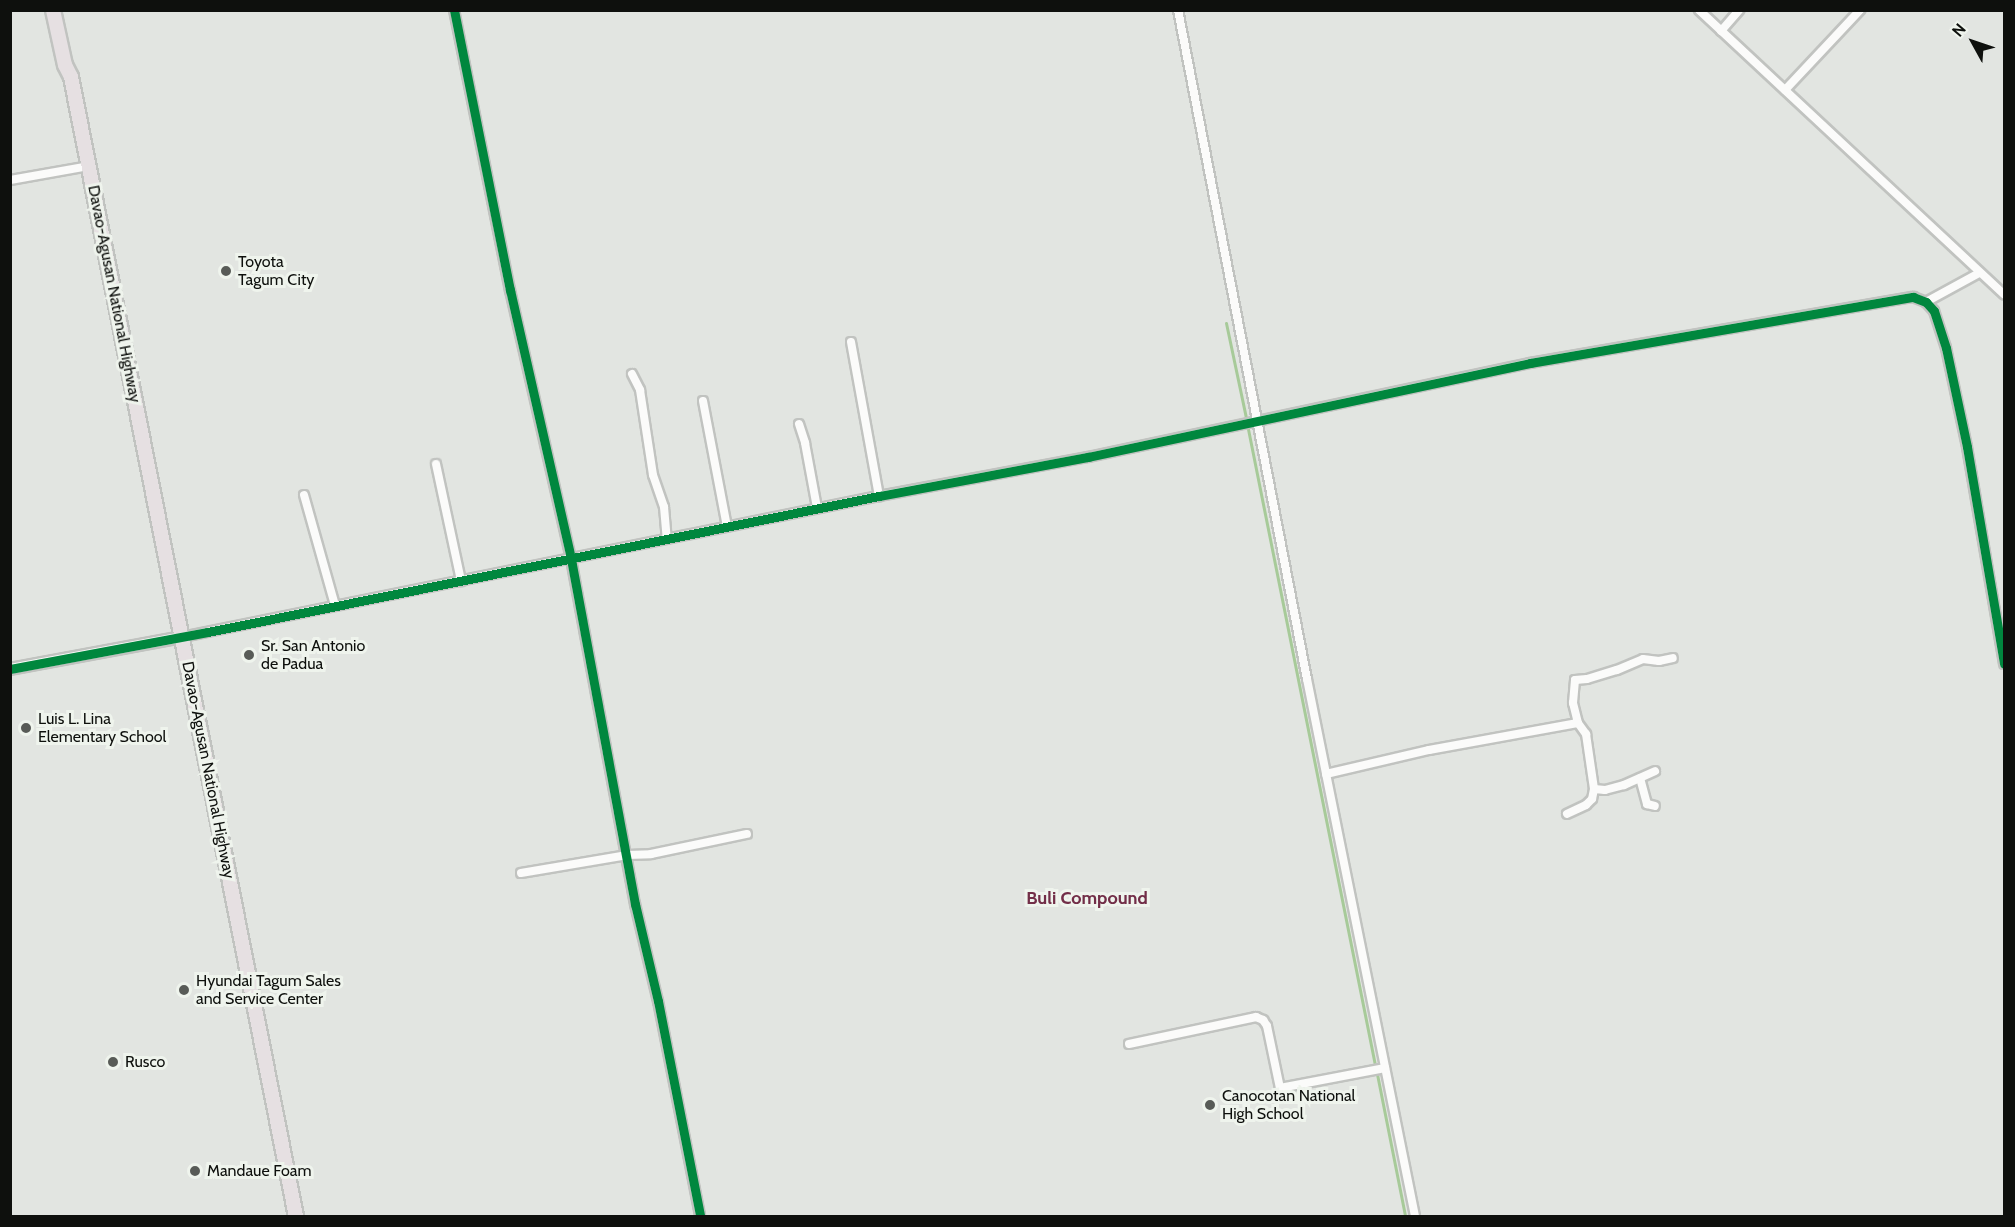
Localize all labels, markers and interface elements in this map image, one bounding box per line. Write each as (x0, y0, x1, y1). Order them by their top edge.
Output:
north arrow (1943, 12, 2003, 72)
text: N (1948, 20, 1970, 41)
street label: Davao-Agusan National Highway (83, 184, 145, 404)
place label: Toyota Tagum City (238, 252, 314, 290)
marker: Toyota Tagum City (219, 264, 233, 278)
place label: Sr. San Antonio de Padua (261, 636, 365, 674)
marker: Sr. San Antonio de Padua (242, 648, 256, 662)
street label: Davao-Agusan National Highway (177, 660, 239, 880)
place label: Luis L. Lina Elementary School (38, 709, 166, 747)
marker: Luis L. Lina Elementary School (19, 721, 33, 735)
district label: Buli Compound (1026, 887, 1148, 909)
place label: Hyundai Tagum Sales and Service Center (196, 971, 341, 1009)
marker: Hyundai Tagum Sales and Service Center (177, 983, 191, 997)
place label: Rusco (125, 1052, 165, 1072)
marker: Rusco (106, 1055, 120, 1069)
place label: Canocotan National High School (1222, 1086, 1355, 1124)
marker: Canocotan National High School (1203, 1098, 1217, 1112)
place label: Mandaue Foam (207, 1161, 311, 1181)
marker: Mandaue Foam (188, 1164, 202, 1178)

